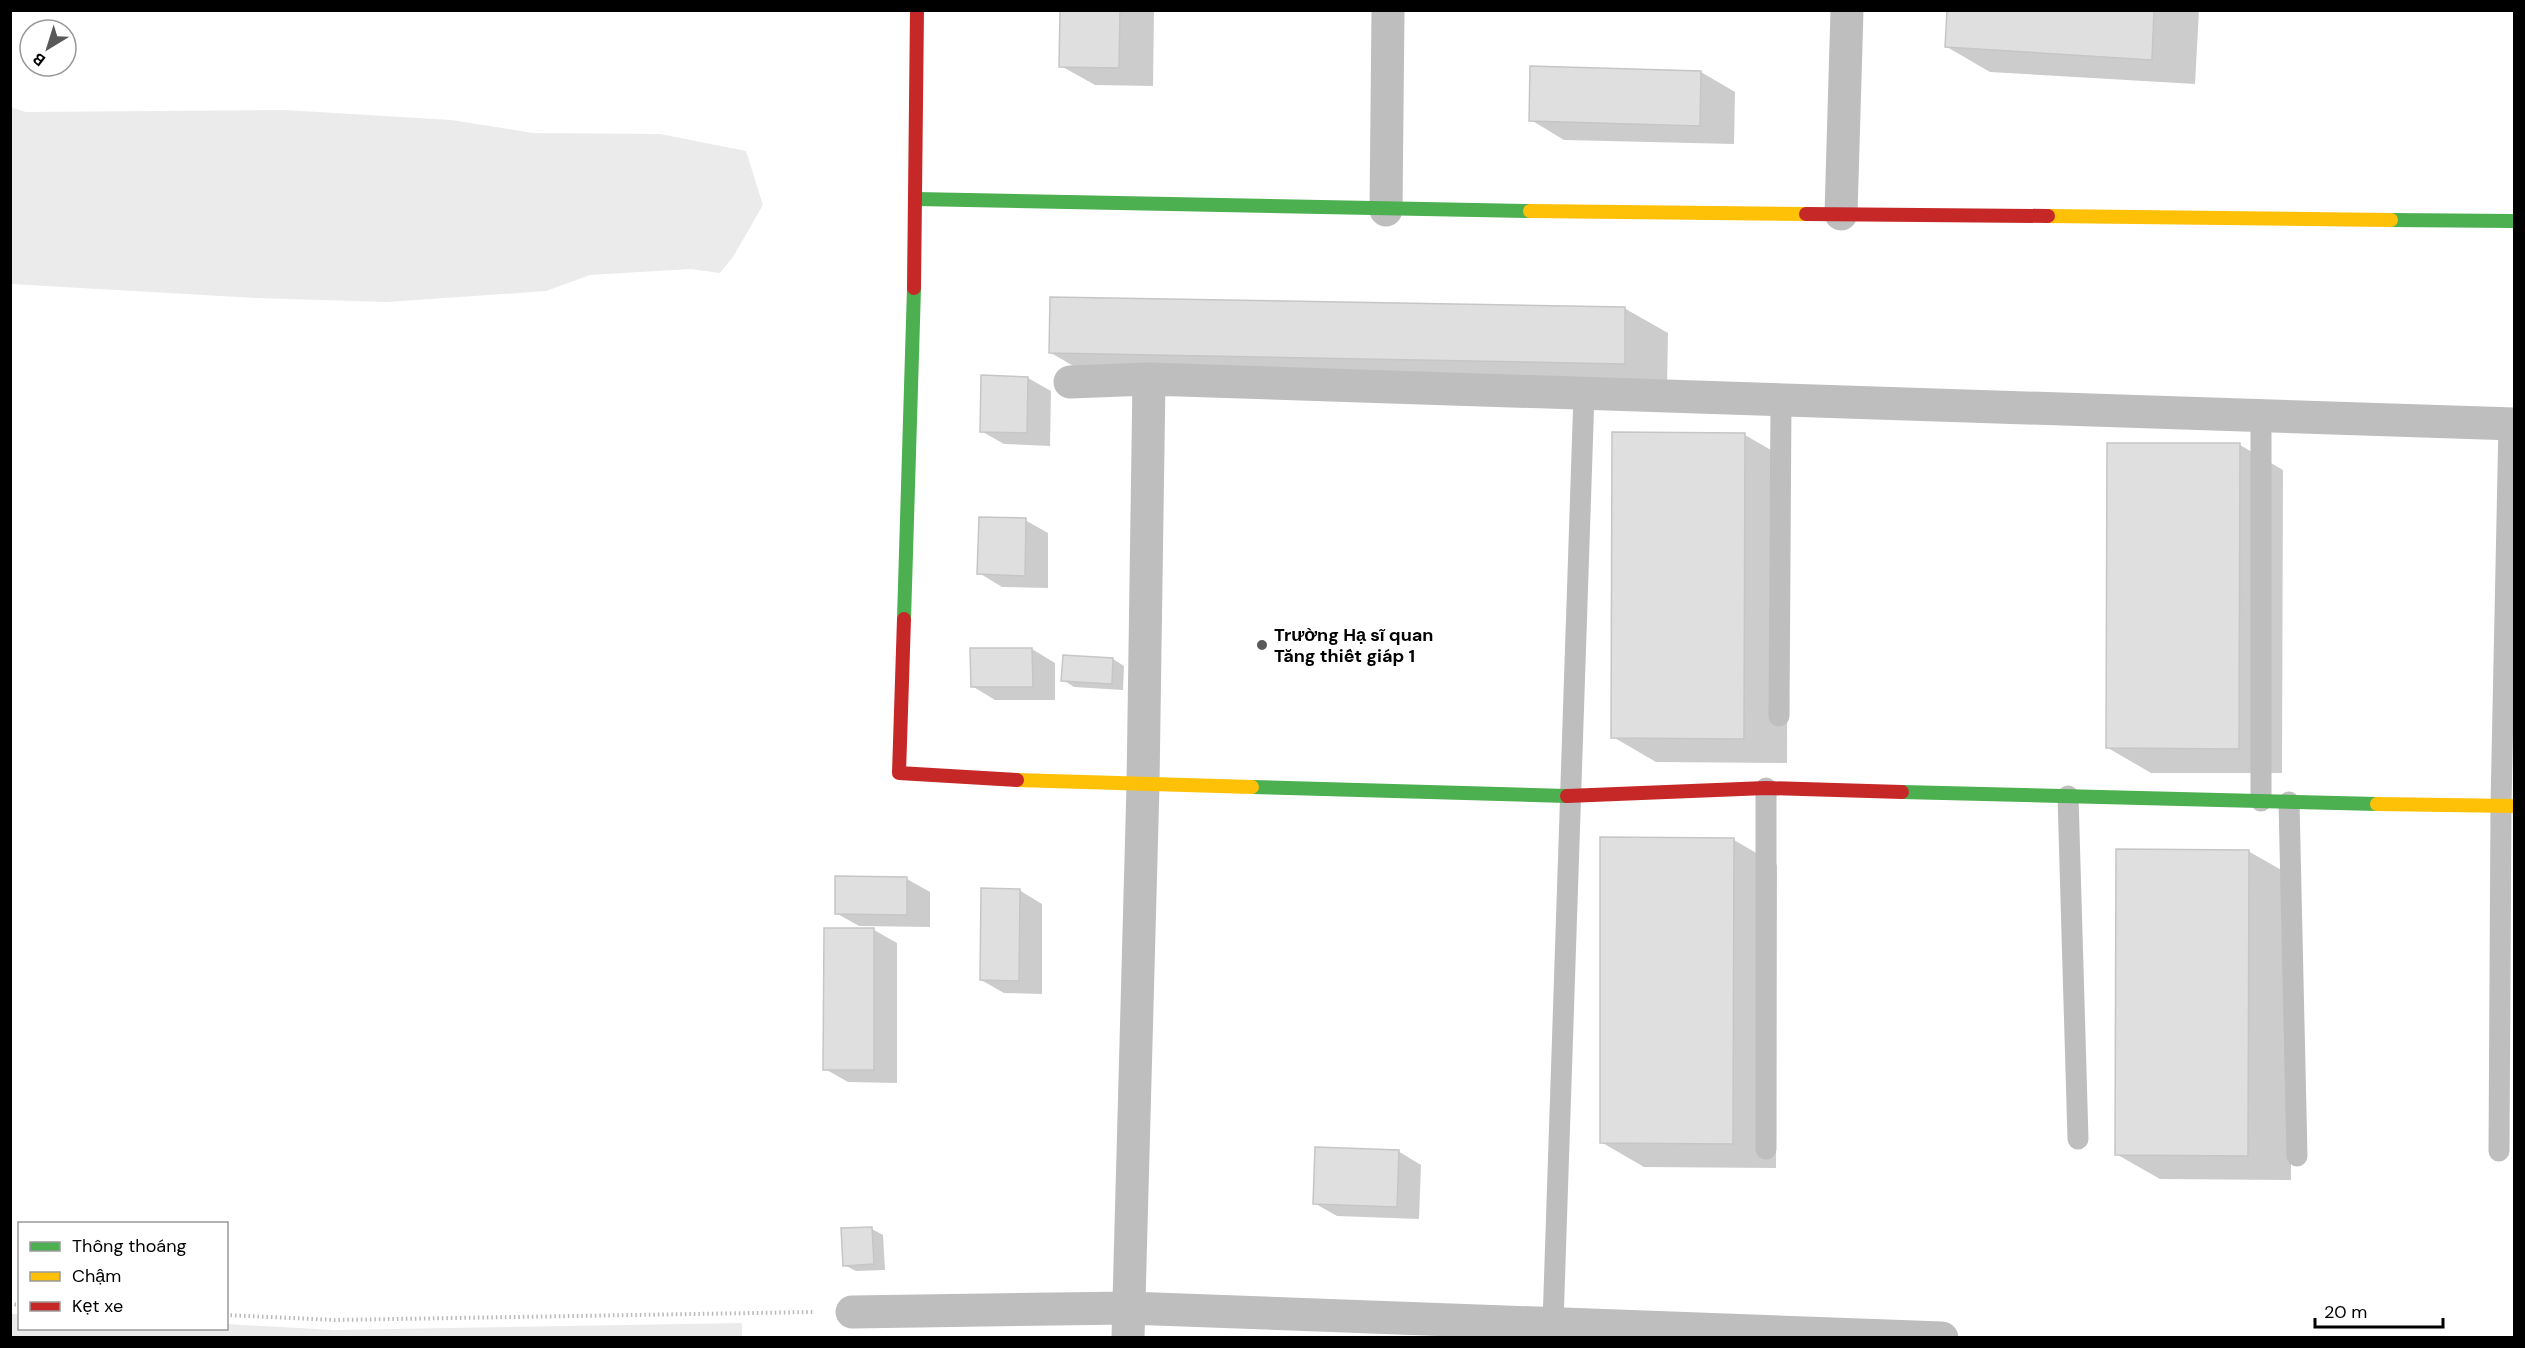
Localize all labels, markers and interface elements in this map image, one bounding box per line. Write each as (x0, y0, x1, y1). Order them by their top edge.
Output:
north arrow (18, 18, 78, 78)
text: B (29, 48, 50, 71)
place label: Trường Hạ sĩ quan Tăng thiết giáp 1 (1274, 623, 1433, 668)
marker: Trường Hạ sĩ quan Tăng thiết giáp 1 (1255, 638, 1269, 652)
legend (18, 1222, 228, 1330)
text: Thông thoáng (72, 1234, 187, 1258)
text: Chậm (72, 1264, 121, 1288)
scale bar (2315, 1291, 2442, 1329)
text: Kẹt xe (72, 1294, 123, 1318)
text: 20 m (2324, 1300, 2367, 1324)

